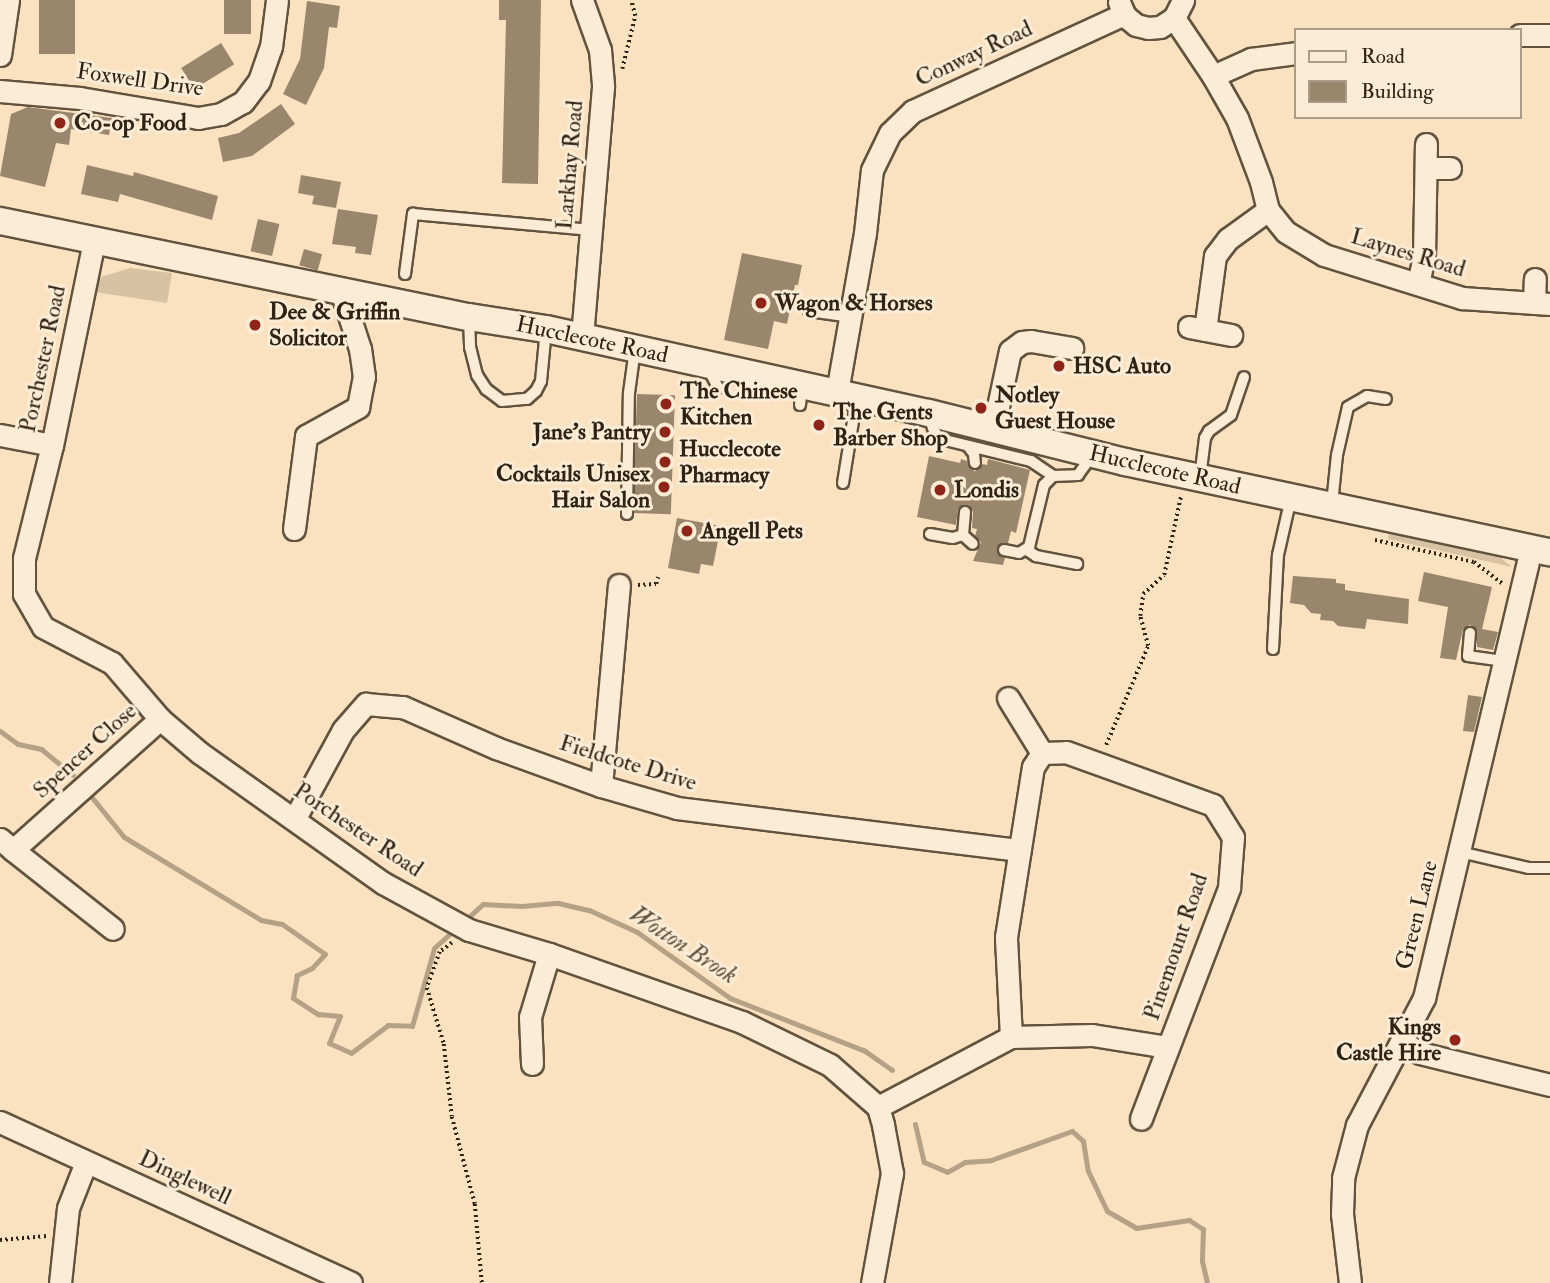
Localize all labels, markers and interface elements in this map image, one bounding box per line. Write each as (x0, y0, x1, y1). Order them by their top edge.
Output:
street label: Conway Road (911, 15, 1037, 93)
legend (1294, 28, 1522, 119)
text: Road (1361, 43, 1405, 70)
street label: Foxwell Drive (75, 57, 205, 103)
text: Building (1361, 78, 1434, 105)
street label: Larkhay Road (551, 99, 589, 231)
place label: Co-op Food (74, 109, 187, 137)
marker: Co-op Food (52, 115, 68, 131)
street label: Laynes Road (1347, 223, 1469, 283)
street label: Porchester Road (14, 283, 72, 435)
place label: Wagon & Horses (775, 289, 933, 317)
marker: Wagon & Horses (753, 295, 769, 311)
place label: Dee & Griffin Solicitor (269, 298, 400, 352)
street label: Hucclecote Road (513, 310, 671, 370)
marker: Dee & Griffin Solicitor (247, 317, 263, 333)
place label: HSC Auto (1073, 352, 1171, 380)
marker: HSC Auto (1051, 358, 1067, 374)
place label: The Chinese Kitchen (680, 377, 798, 431)
place label: Notley Guest House (995, 381, 1115, 435)
marker: The Chinese Kitchen (658, 396, 674, 412)
place label: The Gents Barber Shop (833, 398, 948, 452)
marker: Notley Guest House (973, 400, 989, 416)
marker: The Gents Barber Shop (811, 417, 827, 433)
place label: Jane's Pantry (533, 418, 651, 446)
marker: Jane's Pantry (657, 424, 673, 440)
place label: Hucclecote Pharmacy (679, 435, 781, 489)
street label: Hucclecote Road (1087, 439, 1243, 501)
marker: Hucclecote Pharmacy (657, 454, 673, 470)
place label: Cocktails Unisex Hair Salon (496, 460, 650, 514)
place label: Londis (954, 476, 1019, 504)
marker: Cocktails Unisex Hair Salon (656, 479, 672, 495)
marker: Londis (932, 482, 948, 498)
place label: Angell Pets (701, 517, 803, 545)
marker: Angell Pets (679, 523, 695, 539)
street label: Spencer Close (28, 697, 142, 805)
street label: Fieldcote Drive (556, 729, 700, 797)
street label: Porchester Road (288, 777, 428, 883)
street label: Green Lane (1390, 858, 1444, 972)
street label: Pinemount Road (1138, 870, 1214, 1024)
water label: Wotton Brook (624, 900, 742, 990)
place label: Kings Castle Hire (1336, 1013, 1441, 1067)
marker: Kings Castle Hire (1447, 1032, 1463, 1048)
street label: Dinglewell (134, 1145, 236, 1211)

